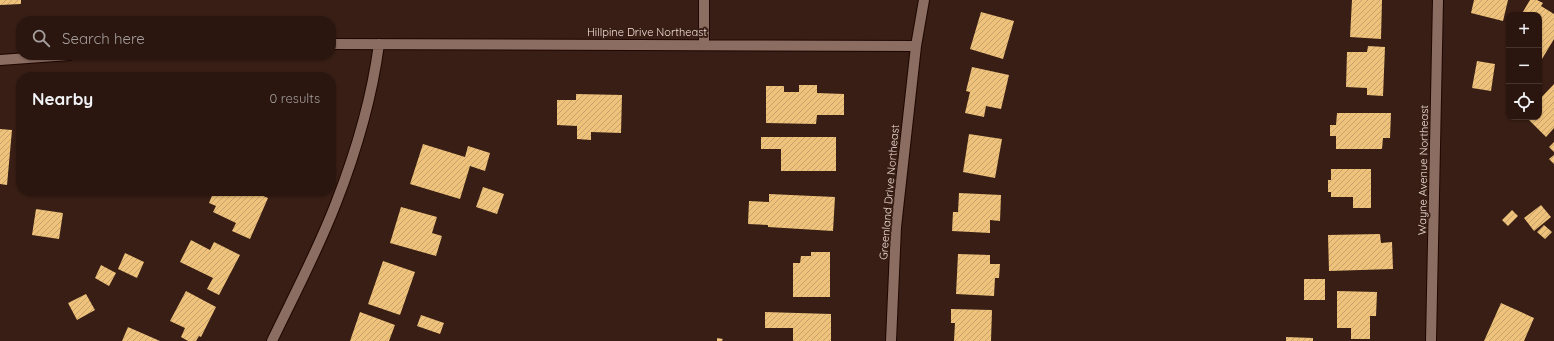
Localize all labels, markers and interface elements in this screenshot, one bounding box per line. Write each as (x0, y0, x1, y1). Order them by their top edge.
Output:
map controls (1506, 12, 1542, 120)
button: + (1506, 12, 1542, 48)
search box (16, 16, 336, 60)
street label: Hillpine Drive Northeast (587, 25, 707, 39)
icon: search (30, 27, 52, 49)
text: Search here (62, 29, 145, 48)
button: − (1506, 48, 1542, 84)
button: locate (1506, 84, 1542, 120)
text: Nearby (32, 88, 93, 109)
text: 0 results (269, 90, 320, 106)
street label: Wayne Avenue Northeast (1415, 104, 1431, 235)
street label: Greenland Drive Northeast (876, 123, 902, 260)

